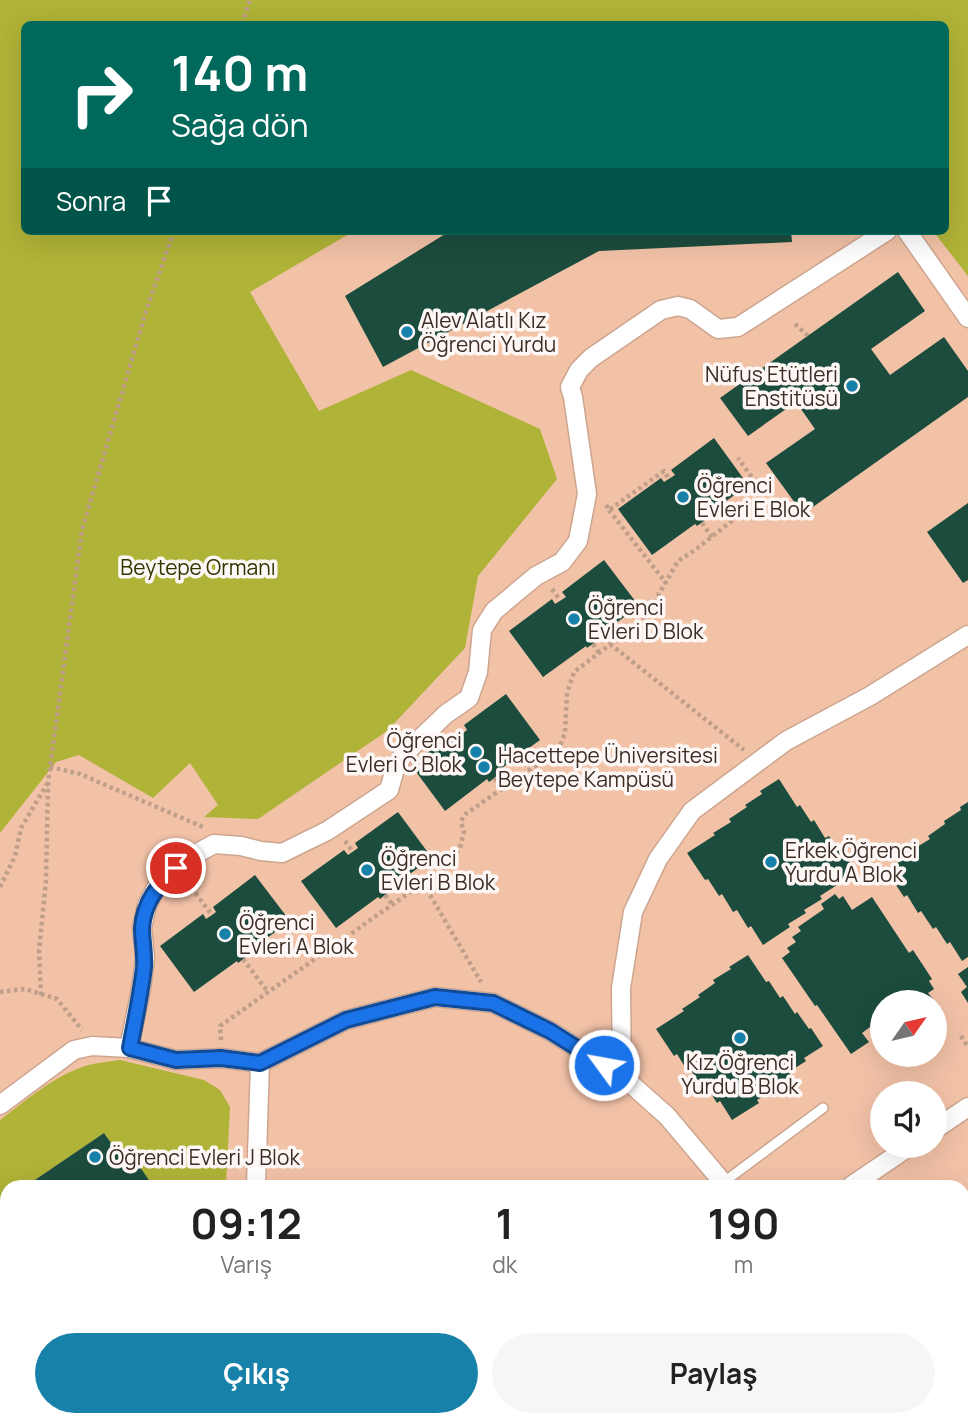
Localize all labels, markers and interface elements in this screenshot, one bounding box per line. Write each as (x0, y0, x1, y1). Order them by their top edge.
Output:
text: 140 m (171, 39, 308, 106)
icon: right (56, 49, 147, 140)
text: Sağa dön (171, 103, 309, 147)
icon: arrive (140, 182, 178, 220)
text: Sonra (56, 183, 126, 219)
place label: Alev Alatlı Kız Öğrenci Yurdu (421, 306, 556, 358)
marker: Alev Alatlı Kız Öğrenci Yurdu (399, 324, 415, 340)
place label: Nüfus Etütleri Enstitüsü (705, 360, 838, 412)
marker: Nüfus Etütleri Enstitüsü (844, 378, 860, 394)
place label: Öğrenci Evleri E Blok (697, 471, 811, 523)
marker: Öğrenci Evleri E Blok (675, 489, 691, 505)
park label: Beytepe Ormanı (120, 553, 276, 581)
place label: Öğrenci Evleri D Blok (588, 593, 704, 645)
marker: Öğrenci Evleri D Blok (566, 611, 582, 627)
place label: Öğrenci Evleri C Blok (346, 726, 463, 778)
place label: Hacettepe Üniversitesi Beytepe Kampüsü (498, 741, 718, 793)
marker: Öğrenci Evleri C Blok (468, 744, 484, 760)
marker: Hacettepe Üniversitesi Beytepe Kampüsü (476, 759, 492, 775)
place label: Erkek Öğrenci Yurdu A Blok (785, 836, 917, 888)
pin (146, 838, 206, 898)
place label: Öğrenci Evleri B Blok (381, 844, 496, 896)
icon: arrive (157, 849, 195, 887)
marker: Erkek Öğrenci Yurdu A Blok (763, 854, 779, 870)
marker: Öğrenci Evleri B Blok (359, 862, 375, 878)
place label: Öğrenci Evleri A Blok (239, 908, 354, 960)
marker: Öğrenci Evleri A Blok (217, 926, 233, 942)
north arrow (870, 990, 947, 1068)
map controls (870, 990, 947, 1158)
position arrow (567, 1028, 641, 1102)
marker: Kız Öğrenci Yurdu B Blok (732, 1030, 748, 1046)
place label: Kız Öğrenci Yurdu B Blok (681, 1048, 799, 1100)
button: sound (870, 1081, 947, 1158)
place label: Öğrenci Evleri J Blok (109, 1143, 300, 1171)
marker: Öğrenci Evleri J Blok (87, 1149, 103, 1165)
text: 09:12 (190, 1194, 302, 1252)
text: 1 (495, 1194, 514, 1252)
text: 190 (708, 1194, 780, 1252)
text: Varış (220, 1248, 272, 1280)
text: dk (492, 1248, 517, 1280)
text: m (734, 1248, 753, 1280)
button: Çıkış (35, 1333, 478, 1413)
button: Paylaş (492, 1333, 935, 1413)

